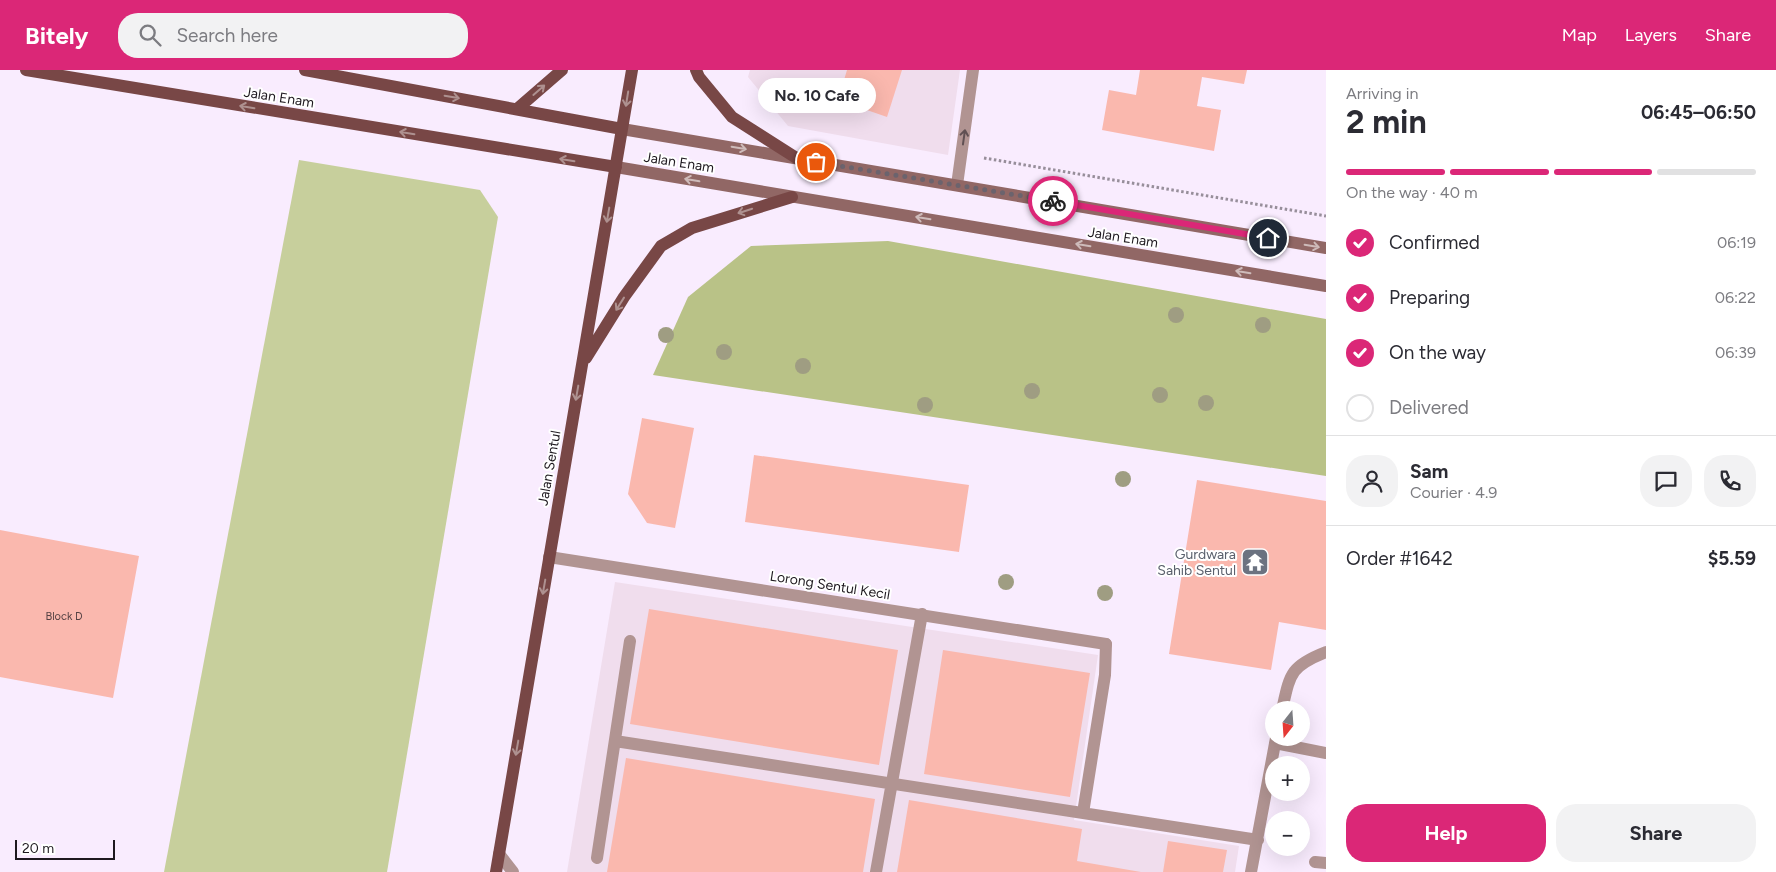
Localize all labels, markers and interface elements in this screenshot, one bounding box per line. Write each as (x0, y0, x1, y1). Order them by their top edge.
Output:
search box (118, 13, 468, 58)
text: Bitely (25, 21, 88, 50)
icon: search (136, 21, 164, 49)
text: Search here (176, 24, 278, 47)
text: Map (1562, 24, 1597, 46)
text: Layers (1625, 24, 1677, 46)
text: Share (1705, 24, 1751, 46)
callout: No. 10 Cafe (757, 77, 875, 112)
street label: Jalan Enam (243, 84, 315, 111)
one-way arrow (533, 84, 546, 95)
text: Arriving in (1346, 84, 1418, 103)
text: No. 10 Cafe (774, 86, 860, 105)
one-way arrow (622, 91, 632, 107)
one-way arrow (444, 93, 460, 103)
one-way arrow (239, 101, 255, 111)
text: 06:45–06:50 (1641, 101, 1756, 124)
text: 2 min (1346, 103, 1427, 141)
one-way arrow (400, 128, 416, 138)
one-way arrow (959, 129, 969, 145)
pin (795, 141, 837, 183)
one-way arrow (731, 144, 747, 154)
icon: bag (802, 148, 830, 176)
street label: Jalan Enam (643, 149, 715, 176)
one-way arrow (560, 154, 576, 164)
one-way arrow (684, 174, 700, 184)
courier (1028, 176, 1078, 226)
text: On the way · 40 m (1346, 183, 1478, 202)
icon: bike (1039, 187, 1067, 215)
one-way arrow (602, 207, 612, 223)
one-way arrow (738, 207, 754, 217)
one-way arrow (915, 213, 931, 223)
pin (1247, 217, 1289, 259)
street label: Jalan Enam (1087, 224, 1159, 251)
icon: home (1254, 224, 1282, 252)
icon: check (1346, 229, 1374, 257)
text: Confirmed (1389, 231, 1480, 254)
text: 06:19 (1717, 233, 1756, 252)
one-way arrow (1075, 240, 1091, 250)
one-way arrow (1304, 241, 1320, 251)
one-way arrow (1236, 266, 1252, 276)
icon: check (1346, 284, 1374, 312)
text: Preparing (1389, 286, 1470, 309)
text: 06:22 (1715, 288, 1756, 307)
one-way arrow (615, 296, 625, 310)
icon: check (1346, 339, 1374, 367)
text: On the way (1389, 341, 1486, 364)
text: 06:39 (1715, 343, 1756, 362)
one-way arrow (572, 384, 582, 400)
text: Delivered (1389, 396, 1469, 419)
street label: Jalan Sentul (535, 429, 564, 507)
button: person (1346, 455, 1398, 507)
button: chat (1640, 455, 1692, 507)
button: phone (1704, 455, 1756, 507)
text: Sam (1410, 460, 1448, 483)
text: Courier · 4.9 (1410, 483, 1497, 502)
place label: Gurdwara Sahib Sentul (1157, 546, 1236, 579)
temple icon: Gurdwara Sahib Sentul (1240, 547, 1270, 577)
text: Order #1642 (1346, 547, 1453, 570)
text: $5.59 (1708, 547, 1756, 570)
street label: Lorong Sentul Kecil (769, 568, 891, 603)
one-way arrow (539, 579, 549, 595)
house number: Block D (45, 610, 83, 623)
north arrow (1265, 701, 1310, 746)
map controls (1265, 701, 1310, 856)
one-way arrow (512, 739, 522, 755)
button: + (1265, 756, 1310, 801)
button: Help (1346, 804, 1546, 862)
button: Share (1556, 804, 1756, 862)
button: − (1265, 811, 1310, 856)
scale bar (15, 837, 115, 860)
text: 20 m (22, 840, 54, 857)

